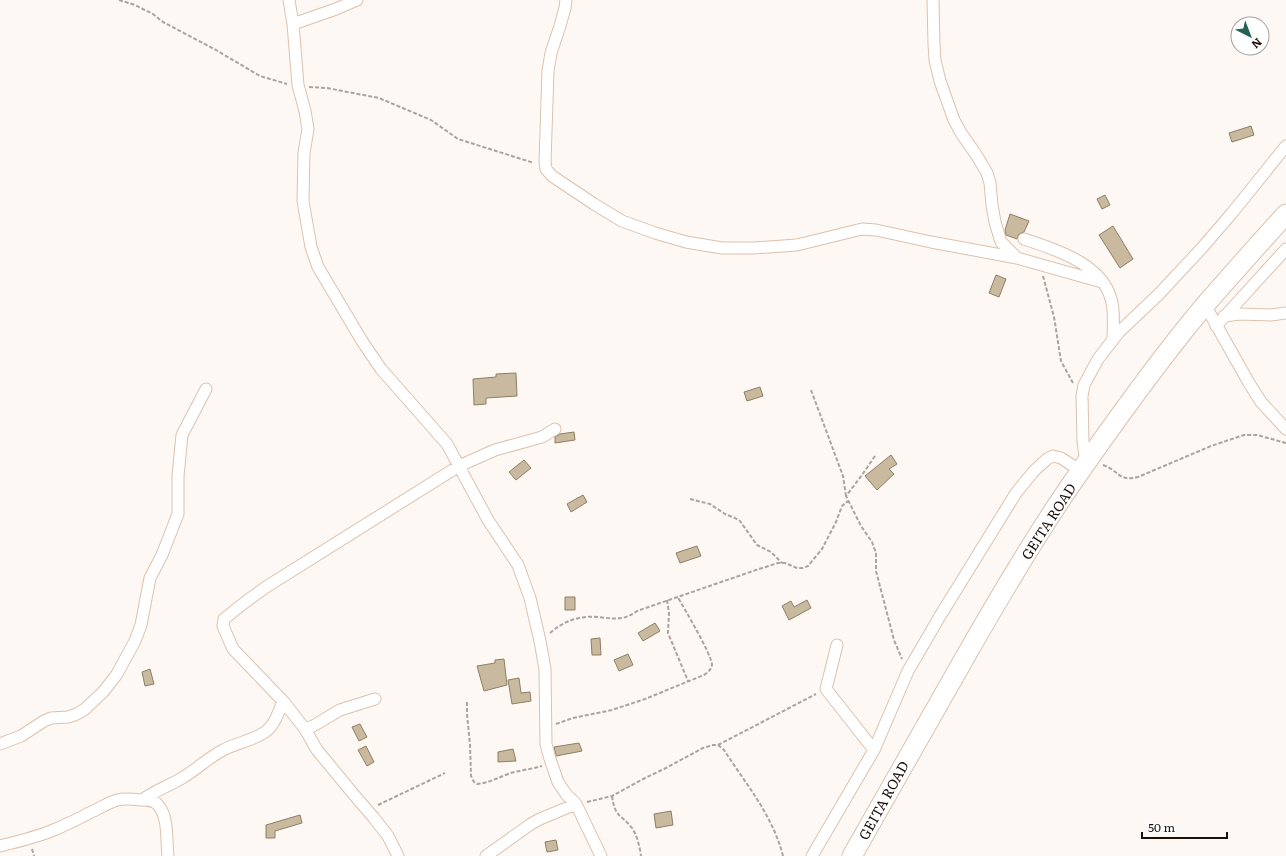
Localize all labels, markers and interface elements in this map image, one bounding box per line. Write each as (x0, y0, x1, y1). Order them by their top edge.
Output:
north arrow (1230, 16, 1270, 56)
text: N (1249, 35, 1266, 53)
street label: GEITA ROAD (1016, 479, 1080, 563)
street label: GEITA ROAD (853, 757, 913, 843)
scale bar (1142, 814, 1227, 840)
text: 50 m (1148, 818, 1175, 836)

